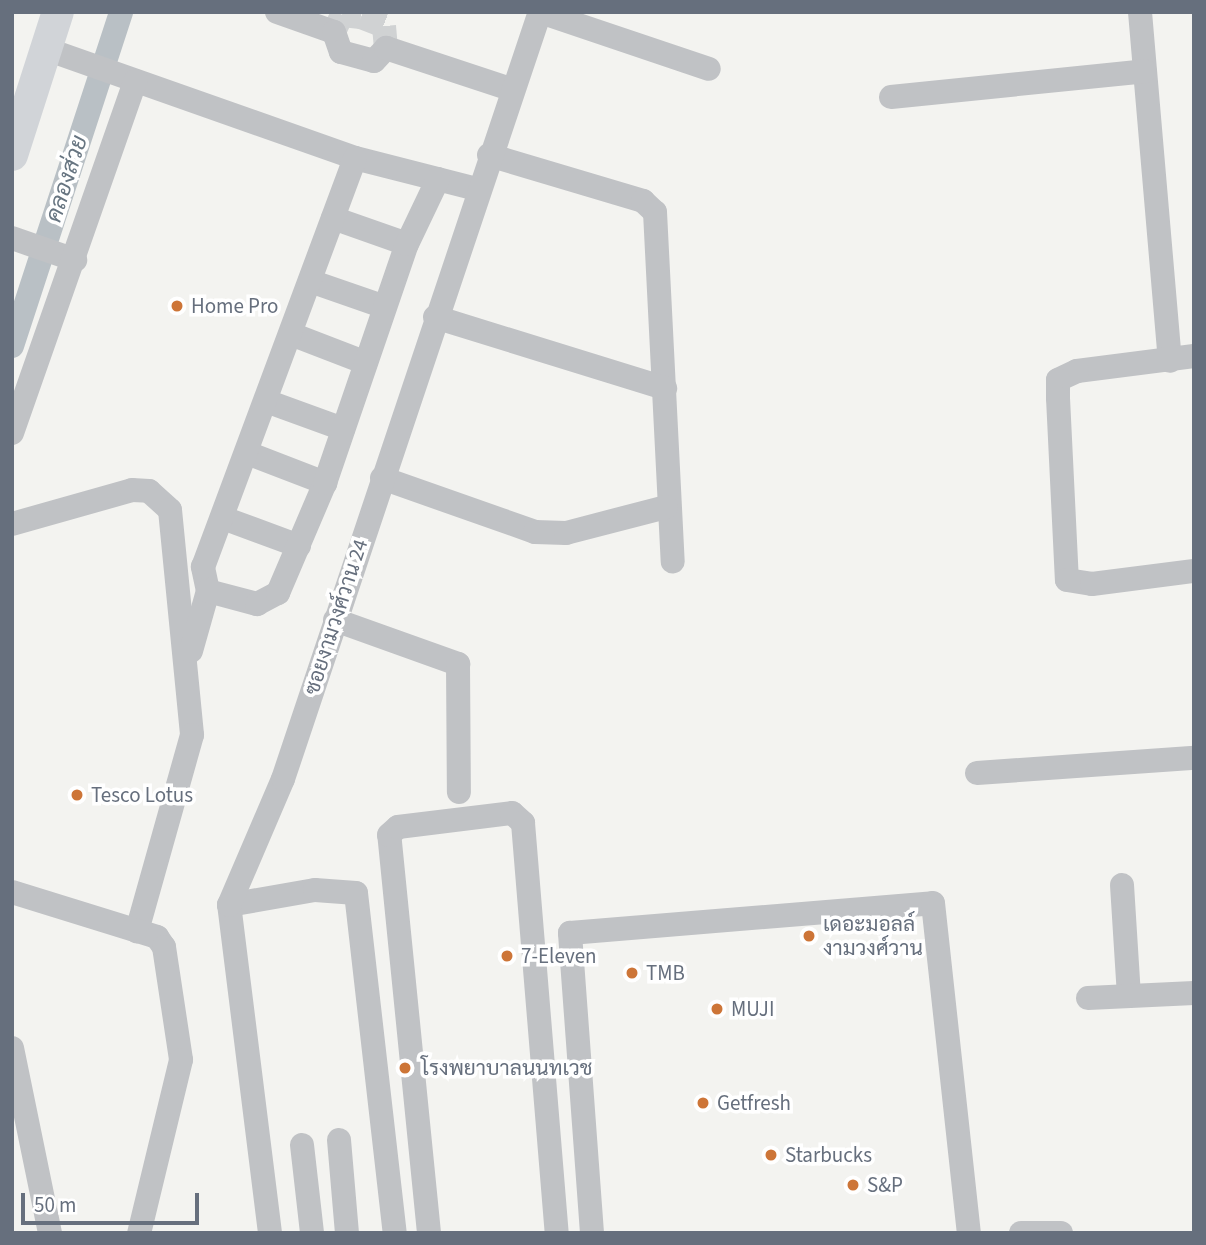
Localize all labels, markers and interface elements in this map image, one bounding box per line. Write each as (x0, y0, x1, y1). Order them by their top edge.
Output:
water label: คลองส่วย (40, 132, 94, 226)
place label: Home Pro (191, 293, 278, 319)
marker: Home Pro (169, 298, 185, 314)
street label: ซอยงามวงศ์วาน 24 (299, 536, 373, 698)
place label: Tesco Lotus (91, 782, 193, 808)
marker: Tesco Lotus (69, 787, 85, 803)
place label: เดอะมอลล์ งามวงศ์วาน (823, 911, 923, 961)
marker: เดอะมอลล์ งามวงศ์วาน (801, 928, 817, 944)
place label: 7-Eleven (521, 943, 597, 969)
marker: 7-Eleven (499, 948, 515, 964)
place label: TMB (646, 960, 685, 986)
marker: TMB (624, 965, 640, 981)
place label: MUJI (731, 996, 774, 1022)
marker: MUJI (709, 1001, 725, 1017)
place label: โรงพยาบาลนนทเวช (421, 1055, 592, 1081)
marker: โรงพยาบาลนนทเวช (395, 1058, 415, 1078)
place label: Getfresh (717, 1090, 791, 1116)
marker: Getfresh (695, 1095, 711, 1111)
place label: Starbucks (785, 1142, 872, 1168)
marker: Starbucks (763, 1147, 779, 1163)
place label: S&P (867, 1172, 903, 1198)
marker: S&P (845, 1177, 861, 1193)
scale bar (24, 1178, 203, 1222)
text: 50 m (34, 1190, 76, 1220)

